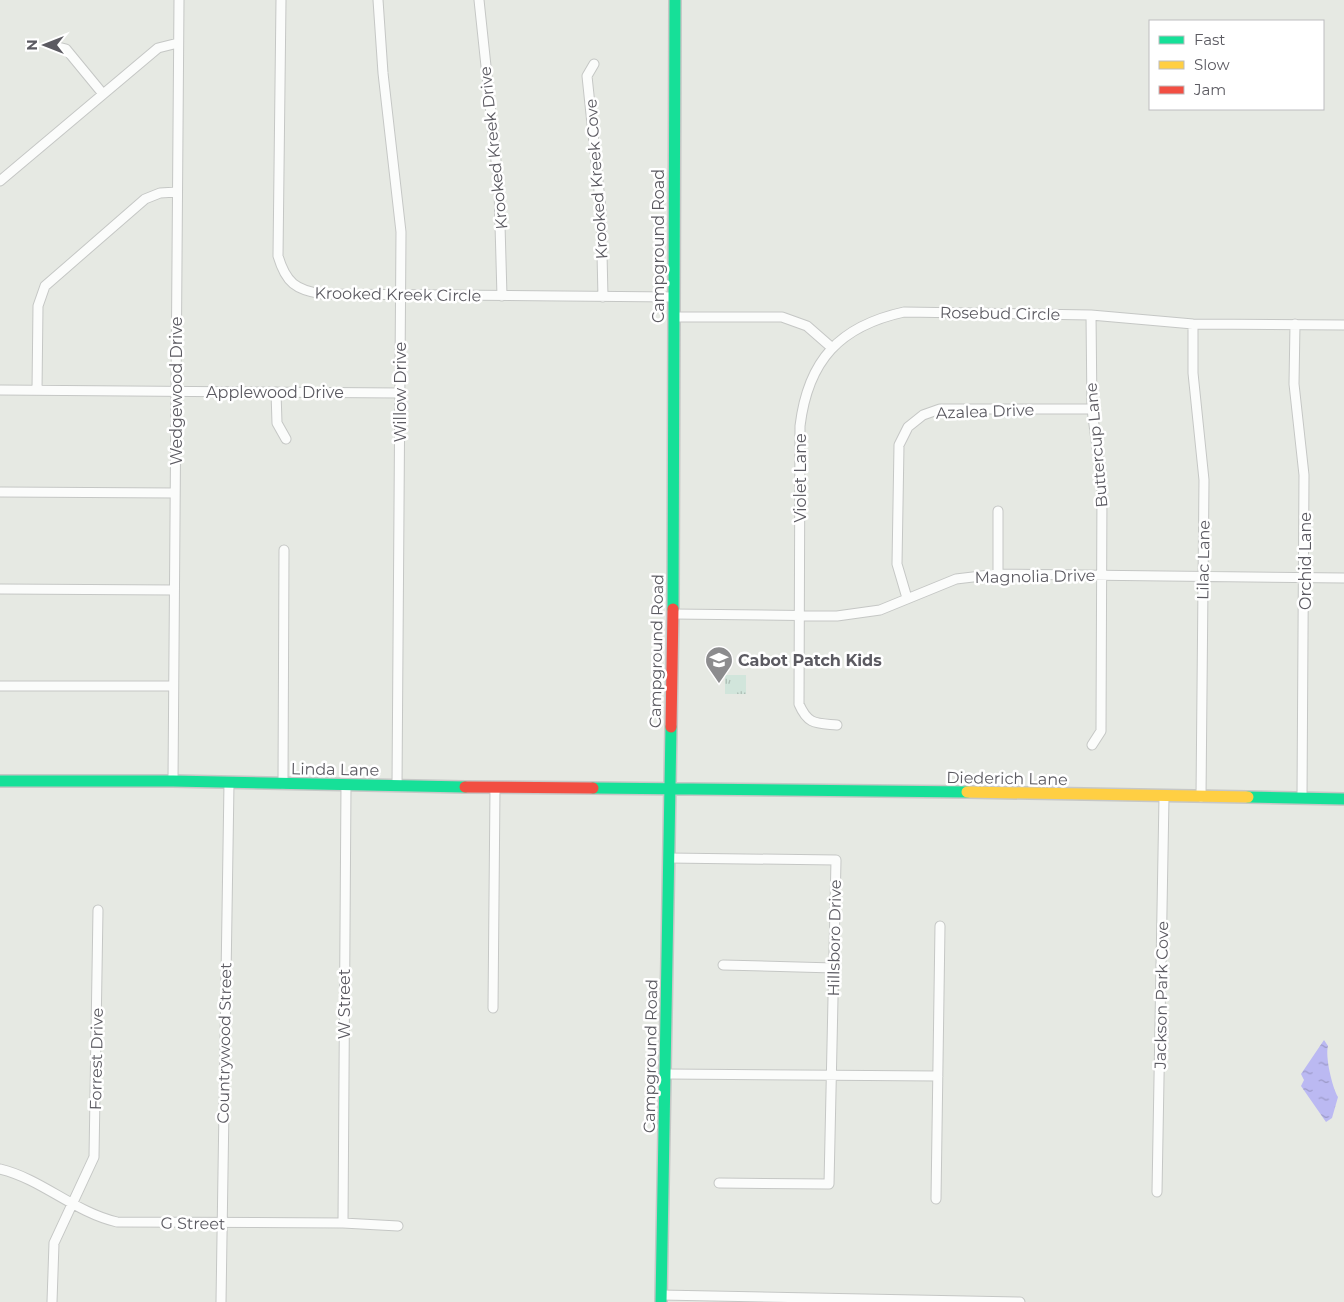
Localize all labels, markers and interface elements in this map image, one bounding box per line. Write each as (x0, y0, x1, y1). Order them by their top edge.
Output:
north arrow (20, 20, 70, 70)
legend (1149, 20, 1324, 110)
text: Fast (1194, 30, 1225, 49)
text: N (23, 39, 41, 51)
text: Slow (1194, 55, 1230, 74)
street label: Krooked Kreek Drive (475, 65, 512, 230)
text: Jam (1193, 80, 1226, 99)
street label: Krooked Kreek Cove (581, 98, 612, 260)
street label: Campground Road (649, 169, 668, 323)
street label: Krooked Kreek Circle (315, 284, 481, 305)
street label: Rosebud Circle (940, 303, 1060, 324)
street label: Wedgewood Drive (167, 317, 186, 465)
street label: Willow Drive (391, 342, 410, 442)
street label: Buttercup Lane (1082, 382, 1111, 508)
street label: Applewood Drive (206, 383, 344, 402)
street label: Azalea Drive (936, 400, 1034, 423)
street label: Violet Lane (791, 433, 810, 523)
street label: Orchid Lane (1296, 512, 1315, 610)
street label: Lilac Lane (1193, 520, 1214, 600)
street label: Magnolia Drive (975, 566, 1096, 587)
street label: Campground Road (646, 574, 667, 728)
school or university icon: Cabot Patch Kids (704, 645, 734, 684)
place label: Cabot Patch Kids (738, 651, 882, 670)
street label: Linda Lane (291, 759, 379, 780)
street label: Diederich Lane (946, 768, 1068, 789)
street label: Hillsboro Drive (824, 879, 845, 997)
street label: Jackson Park Cove (1151, 921, 1172, 1070)
street label: Countrywood Street (214, 962, 235, 1124)
street label: W Street (335, 968, 354, 1039)
street label: Campground Road (640, 979, 661, 1133)
street label: Forrest Drive (86, 1008, 107, 1110)
street label: G Street (160, 1213, 226, 1234)

